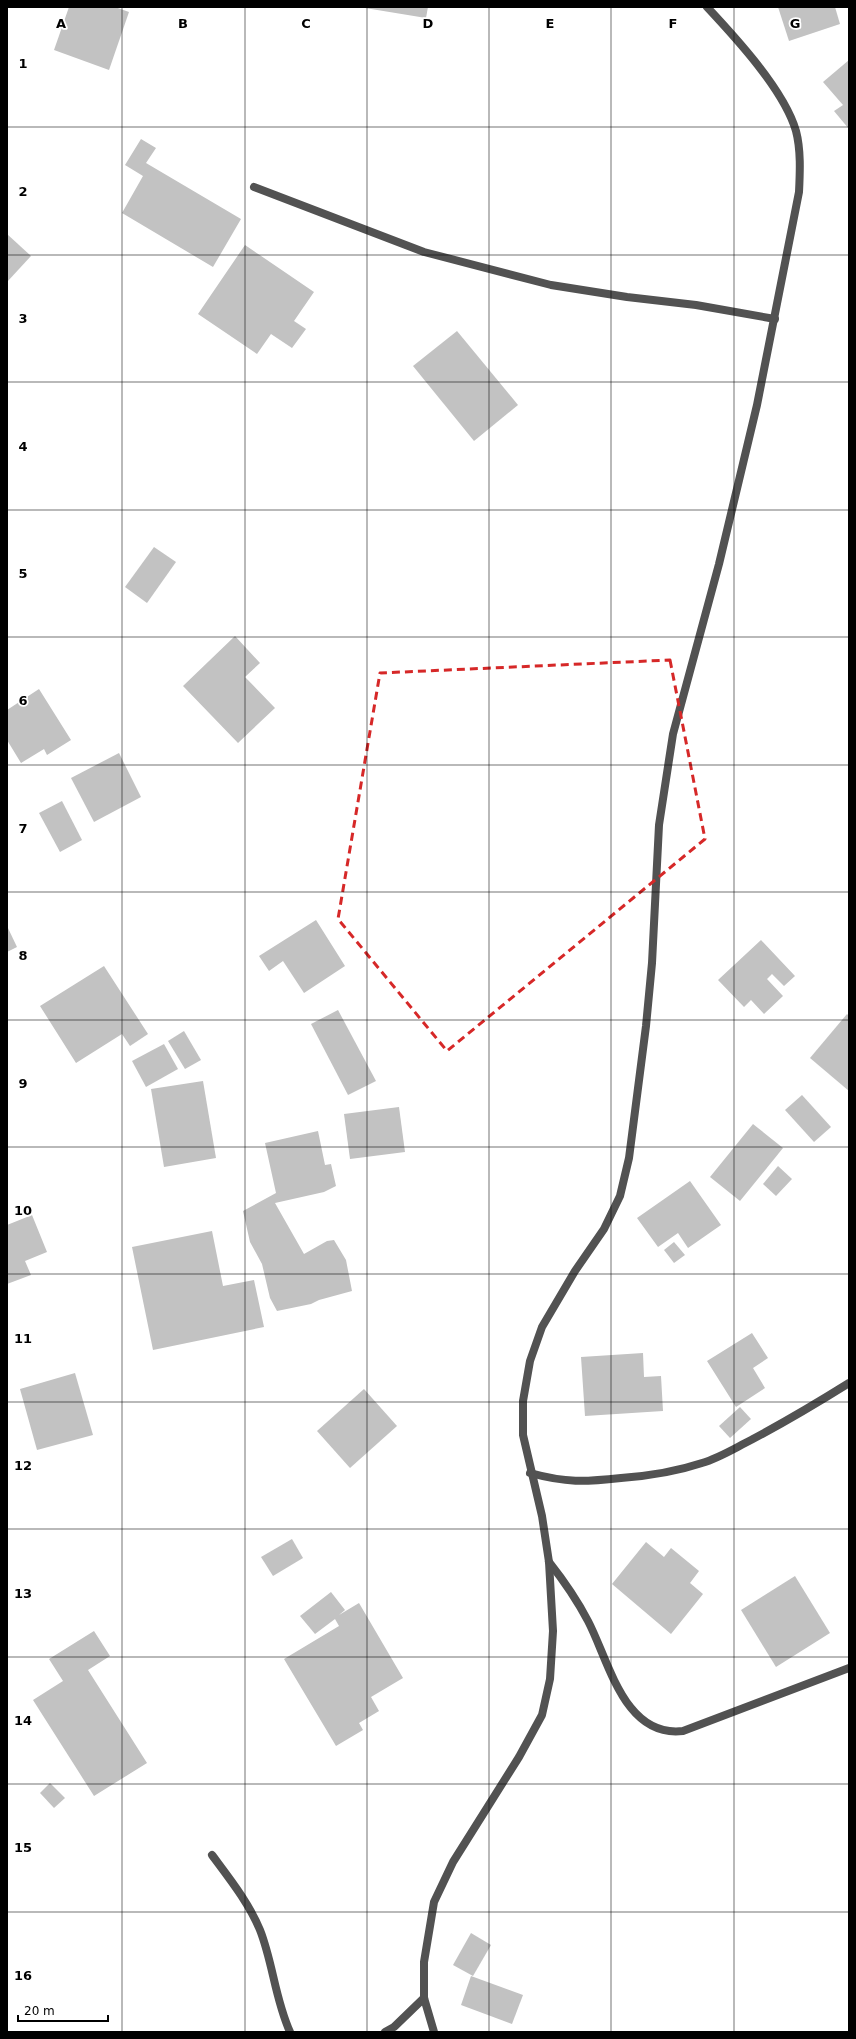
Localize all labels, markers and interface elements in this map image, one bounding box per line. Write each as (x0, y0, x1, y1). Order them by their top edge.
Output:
text: A (56, 16, 66, 31)
text: B (178, 16, 188, 31)
text: C (301, 16, 311, 31)
text: D (423, 16, 434, 31)
text: E (546, 16, 554, 31)
text: F (669, 16, 677, 31)
text: G (790, 16, 800, 31)
text: 1 (18, 56, 28, 71)
text: 2 (18, 184, 28, 199)
text: 3 (18, 311, 28, 326)
text: 4 (18, 439, 28, 454)
text: 5 (18, 566, 28, 581)
text: 6 (18, 693, 28, 708)
text: 7 (18, 821, 28, 836)
text: 8 (18, 948, 28, 963)
text: 9 (18, 1076, 28, 1091)
text: 10 (14, 1203, 32, 1218)
text: 11 (14, 1331, 32, 1346)
text: 12 (14, 1458, 32, 1473)
text: 13 (14, 1586, 32, 1601)
text: 14 (14, 1713, 32, 1728)
text: 15 (14, 1840, 32, 1855)
text: 16 (14, 1968, 32, 1983)
scale bar (18, 1997, 108, 2023)
text: 20 m (24, 2004, 55, 2018)

